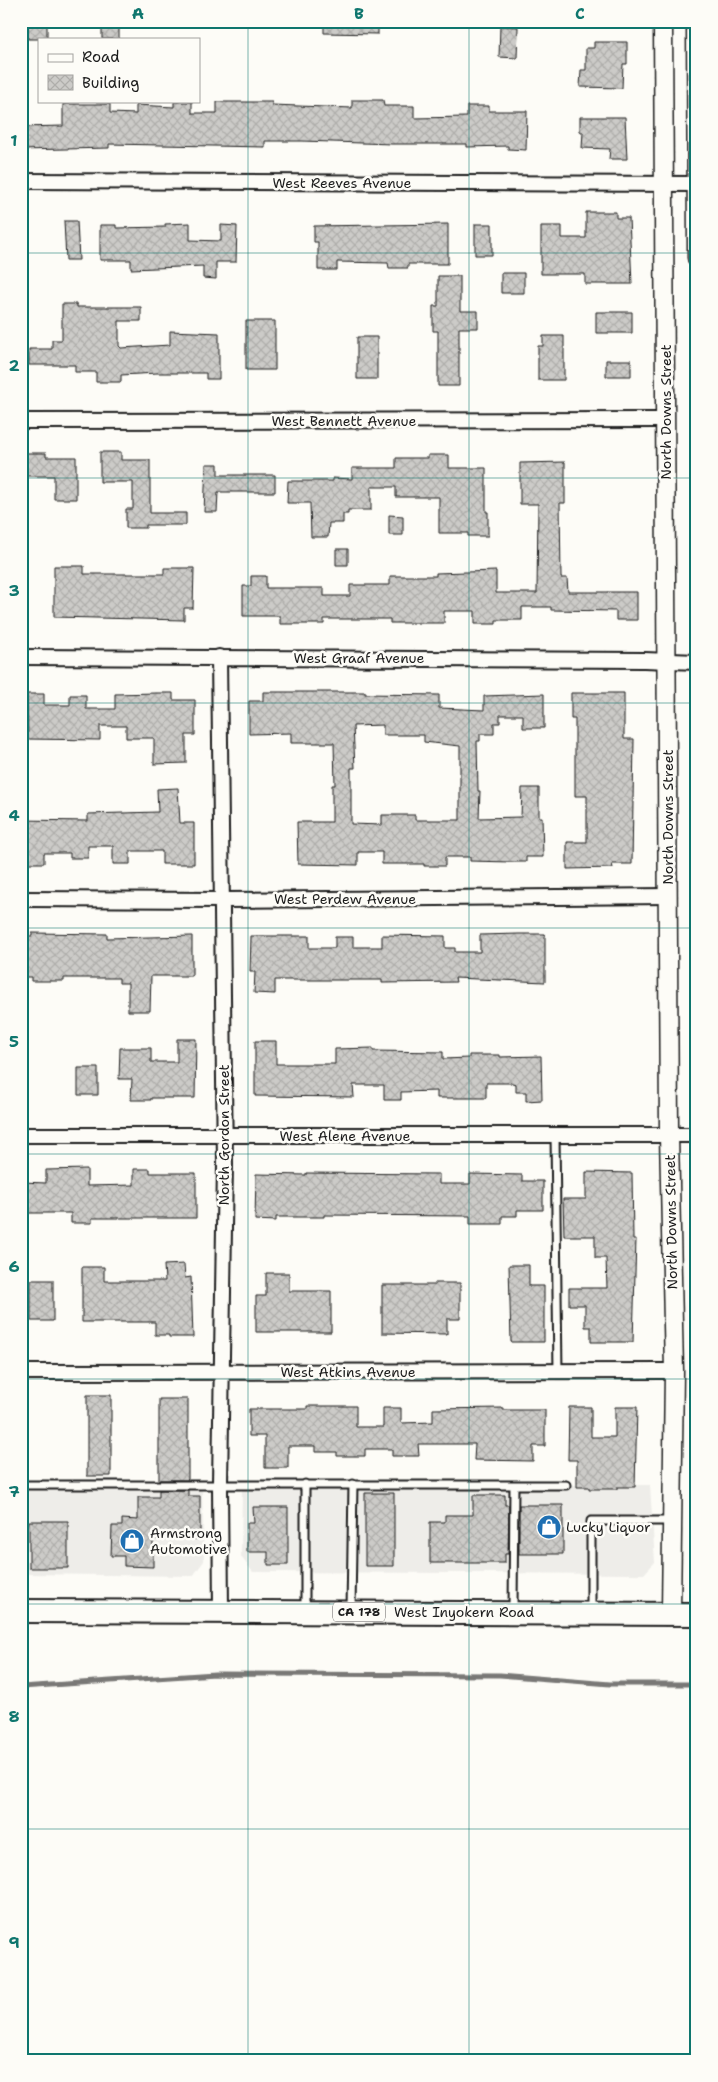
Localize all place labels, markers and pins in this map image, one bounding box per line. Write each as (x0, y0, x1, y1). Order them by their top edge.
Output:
shop icon: Lucky Liquor (536, 1514, 562, 1540)
place label: Lucky Liquor (566, 1518, 651, 1536)
place label: Armstrong Automotive (150, 1524, 228, 1558)
shop icon: Armstrong Automotive (119, 1528, 145, 1554)

